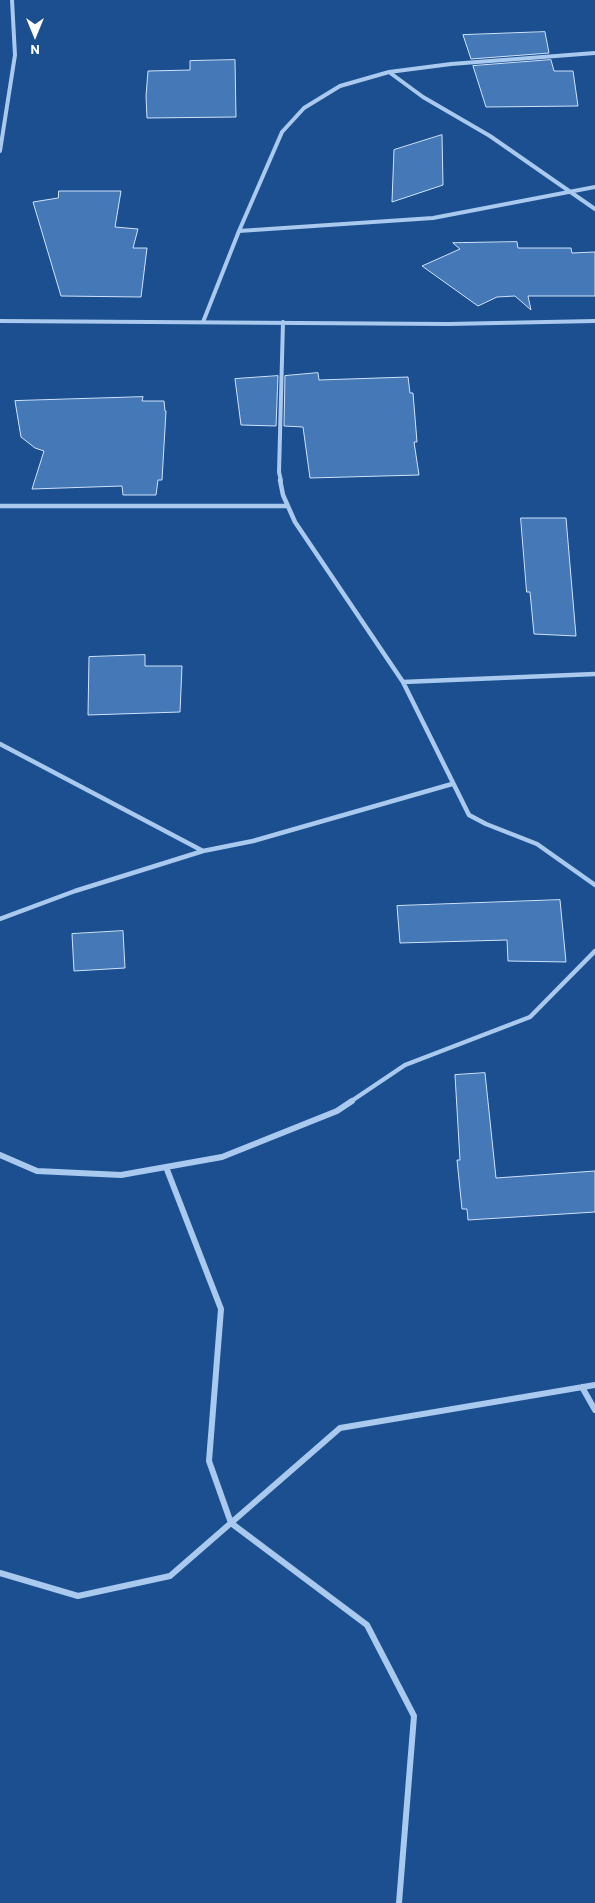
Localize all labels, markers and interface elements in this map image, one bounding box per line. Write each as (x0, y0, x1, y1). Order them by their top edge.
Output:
north arrow (10, 10, 60, 60)
text: N (30, 42, 40, 59)

